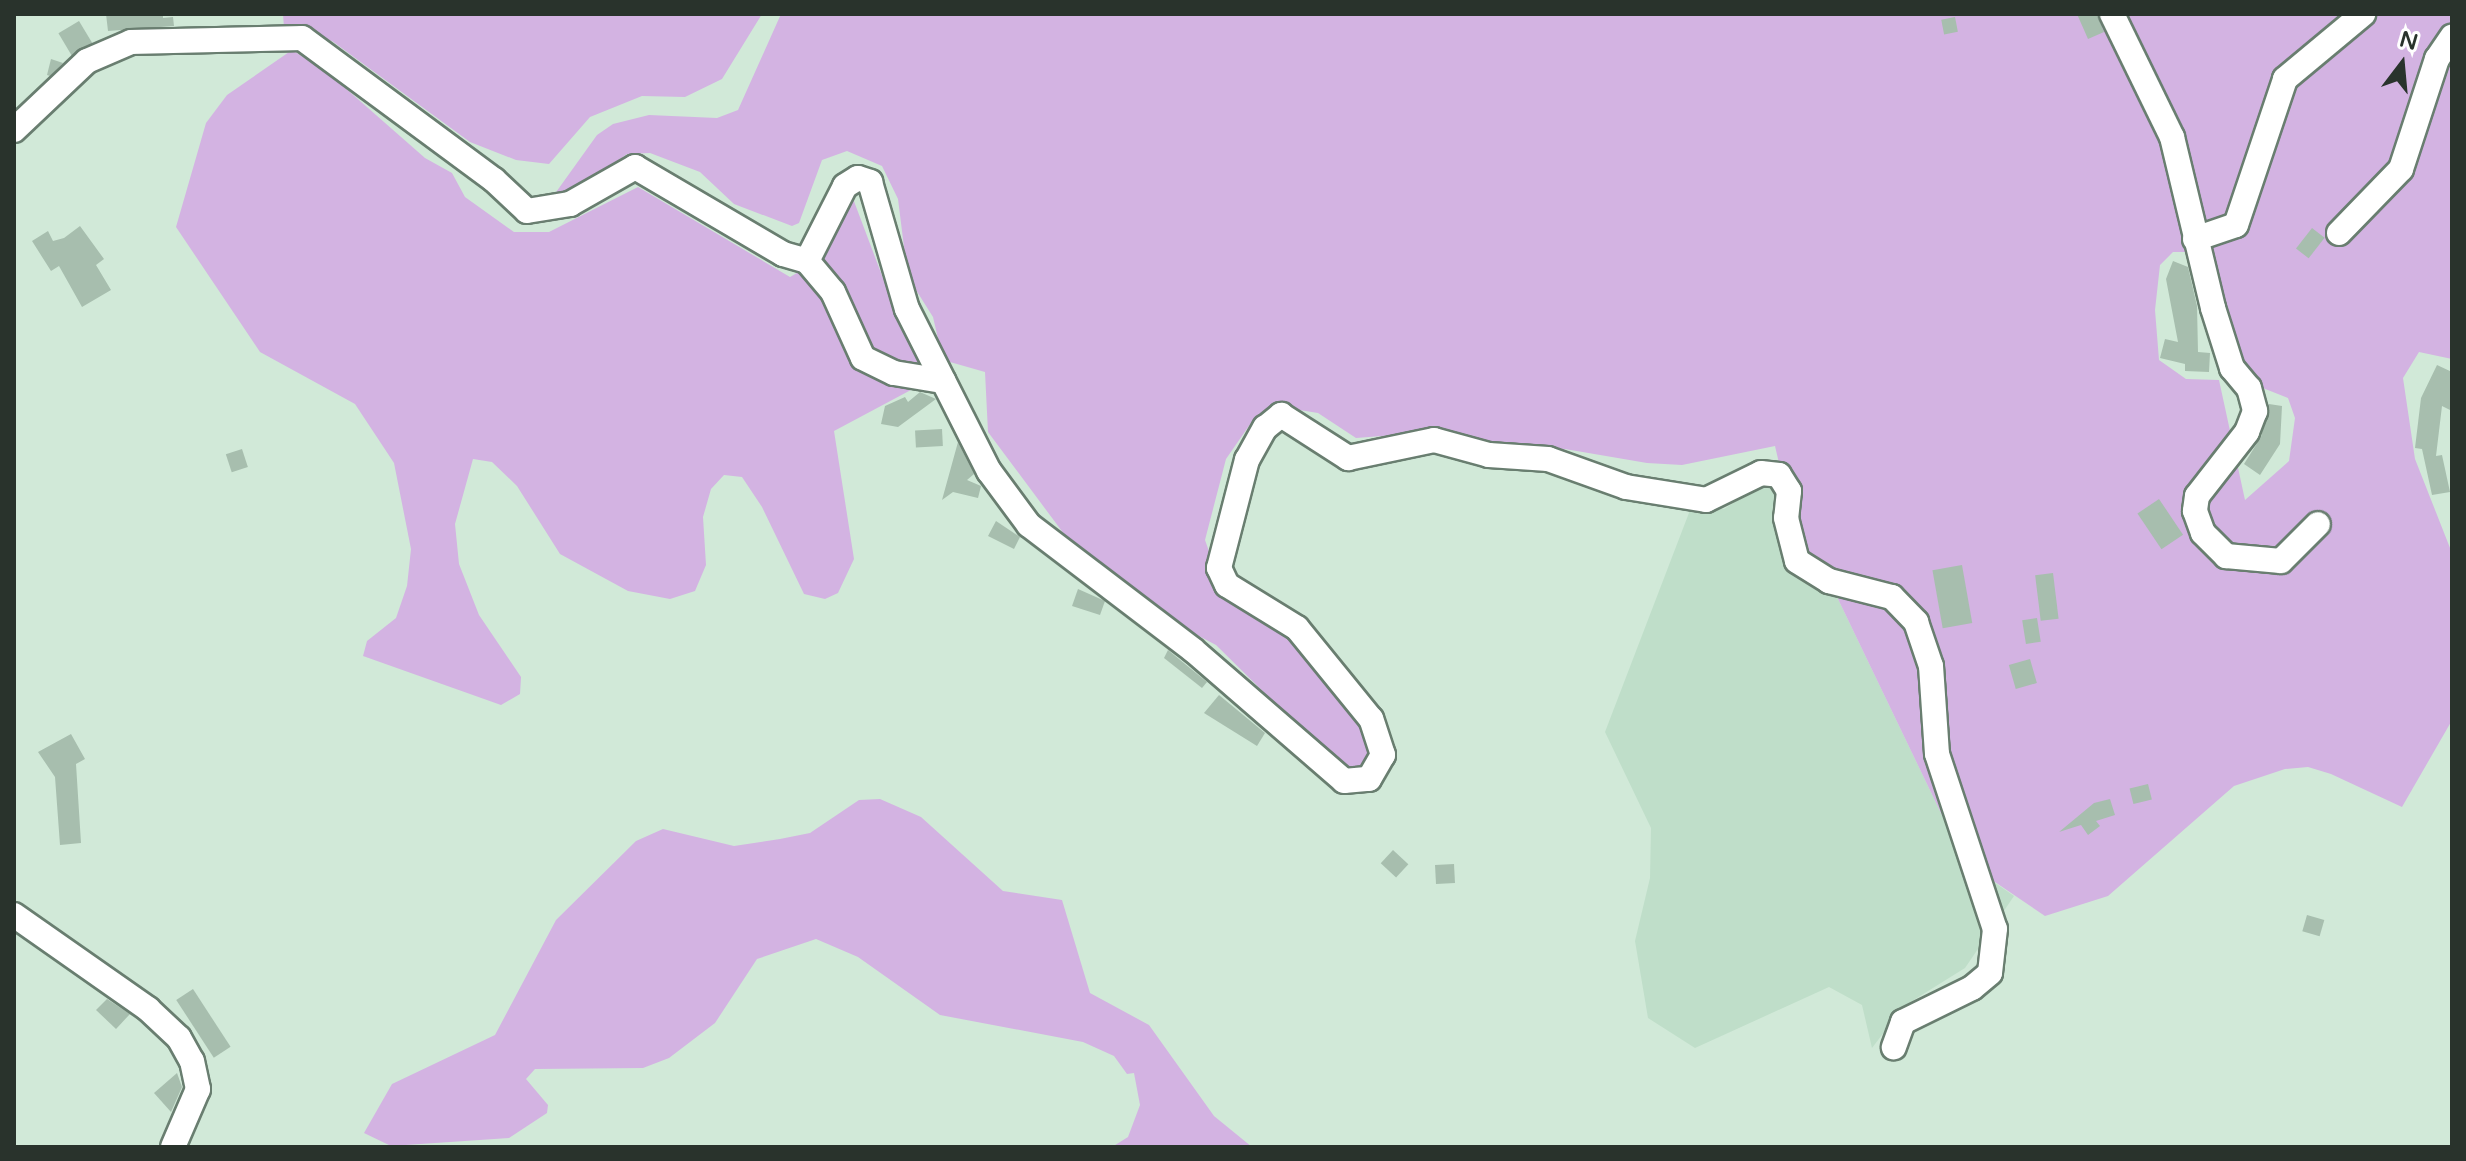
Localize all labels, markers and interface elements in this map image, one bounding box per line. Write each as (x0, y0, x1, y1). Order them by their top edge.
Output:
north arrow (2362, 24, 2442, 104)
text: N (2397, 26, 2421, 56)

